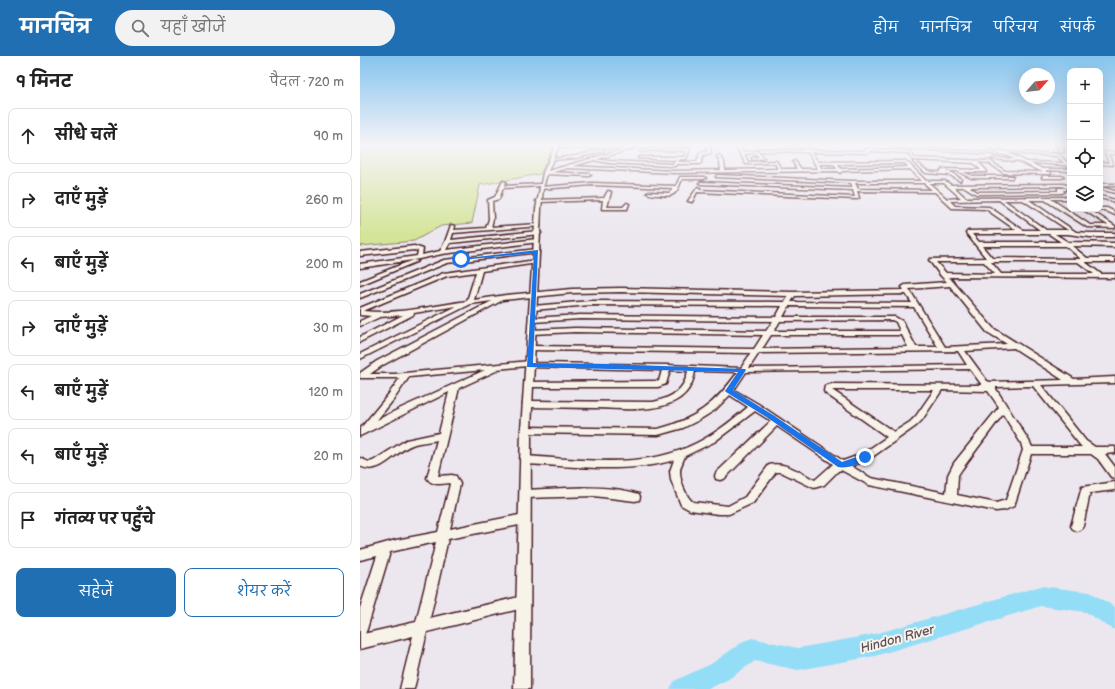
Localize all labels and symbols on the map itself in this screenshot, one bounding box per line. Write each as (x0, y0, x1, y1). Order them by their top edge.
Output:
north arrow (1019, 68, 1055, 104)
route start (452, 250, 470, 268)
route end (856, 448, 874, 466)
water label: Hindon River (859, 621, 937, 656)

